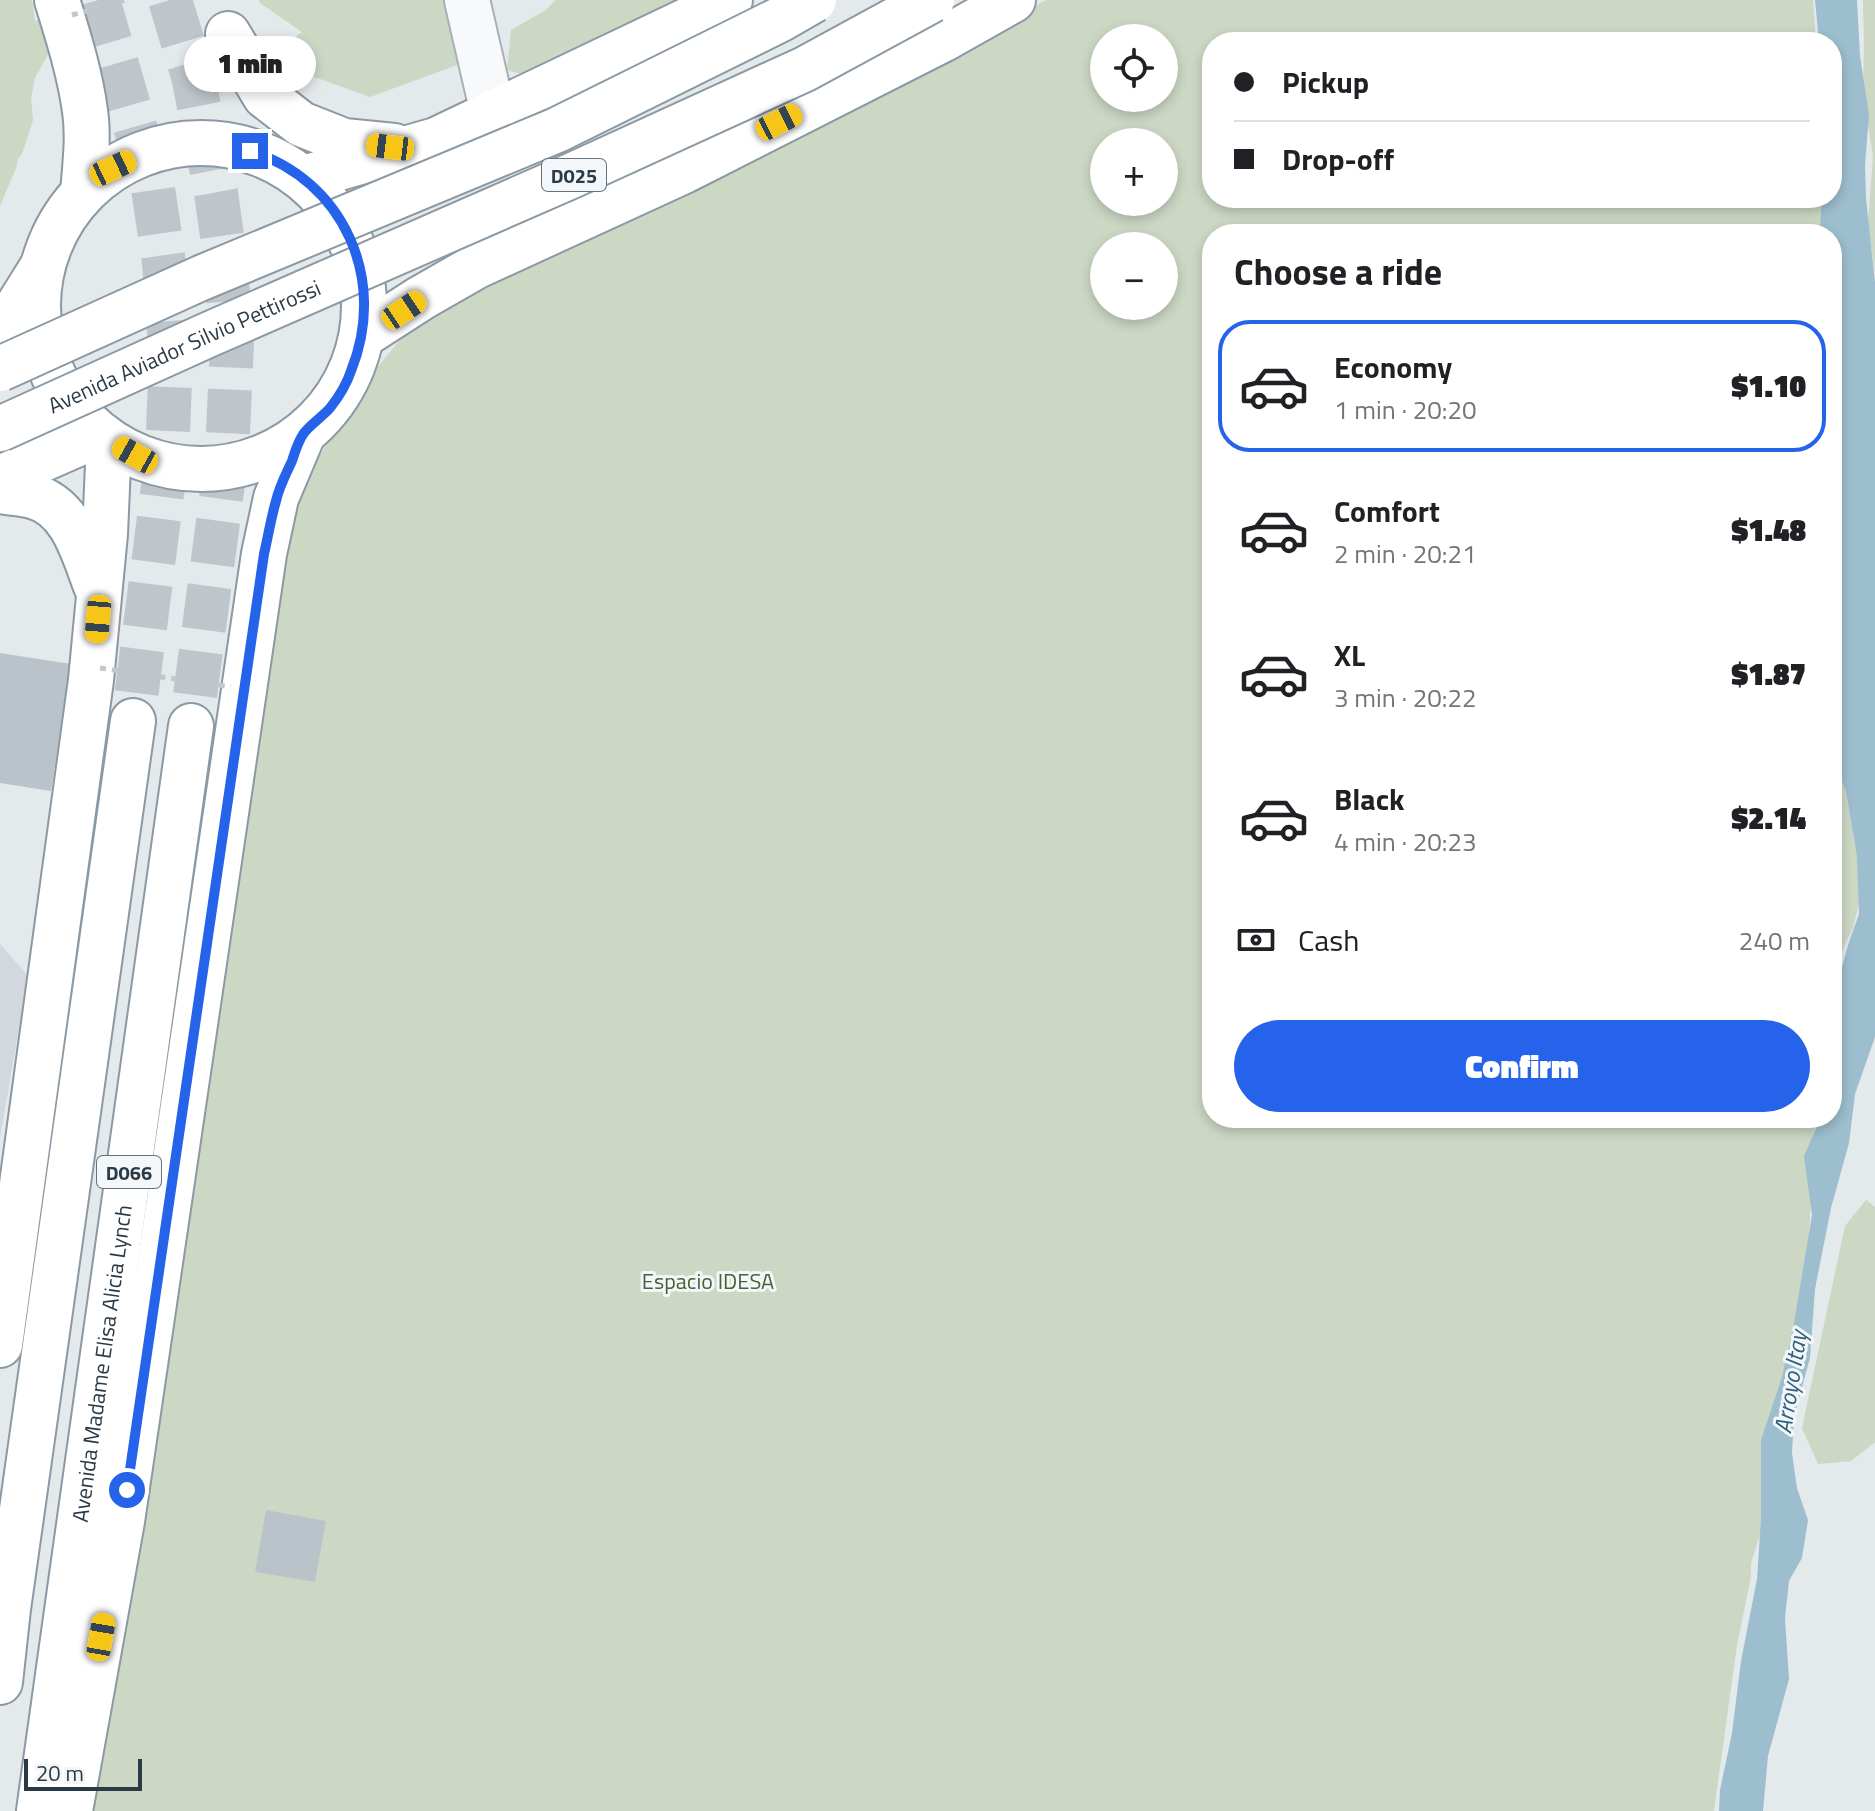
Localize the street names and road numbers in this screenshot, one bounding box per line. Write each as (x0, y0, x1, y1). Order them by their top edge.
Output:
road number: D025 (542, 159, 606, 191)
street label: Avenida Aviador Silvio Pettirossi (42, 271, 326, 422)
road number: D066 (97, 1156, 161, 1188)
street label: Avenida Madame Elisa Alicia Lynch (63, 1203, 141, 1524)

